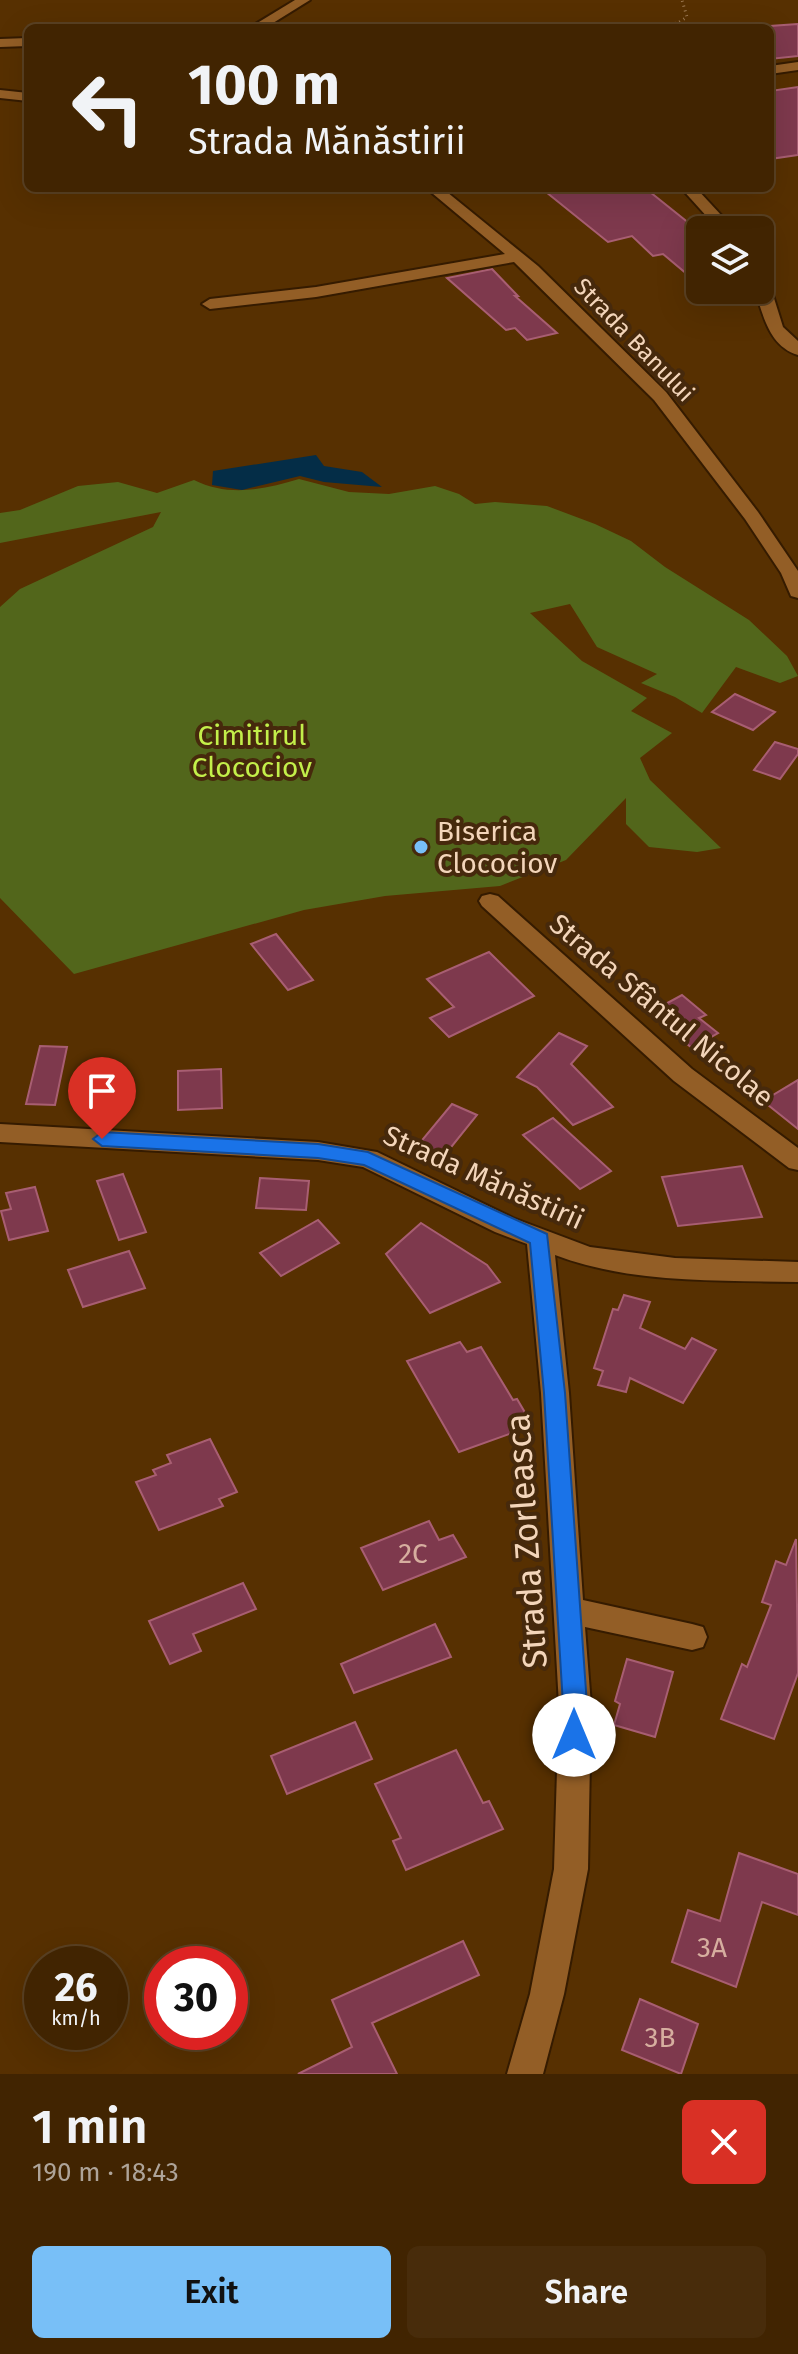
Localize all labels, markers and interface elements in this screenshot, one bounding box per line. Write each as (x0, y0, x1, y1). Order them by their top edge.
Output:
text: 100 m (188, 52, 340, 119)
icon: left (56, 56, 160, 160)
text: Strada Mănăstirii (188, 120, 466, 164)
map controls (686, 216, 774, 304)
button: layers (686, 216, 774, 304)
street label: Strada Banului (568, 273, 700, 407)
park label: Cimitirul Clocociov (192, 719, 312, 784)
place label: Biserica Clocociov (437, 815, 558, 880)
marker: Biserica Clocociov (412, 838, 430, 856)
street label: Strada Sfântul Nicolae (543, 907, 780, 1114)
pin (68, 1057, 136, 1139)
icon: arrive (80, 1069, 124, 1113)
street label: Strada Mănăstirii (378, 1118, 589, 1236)
street label: Strada Zorleasca (497, 1412, 556, 1670)
house number: 2C (398, 1537, 428, 1570)
position arrow (532, 1693, 616, 1777)
house number: 3A (697, 1931, 727, 1964)
speed limit sign: 30 (144, 1946, 248, 2050)
text: 26 (54, 1964, 98, 2012)
text: km/h (51, 2006, 101, 2030)
house number: 3B (645, 2021, 676, 2054)
text: 1 min (32, 2098, 148, 2156)
button: close (682, 2100, 766, 2184)
text: 190 m · 18:43 (32, 2157, 179, 2188)
button: Exit (32, 2246, 391, 2338)
button: Share (407, 2246, 766, 2338)

